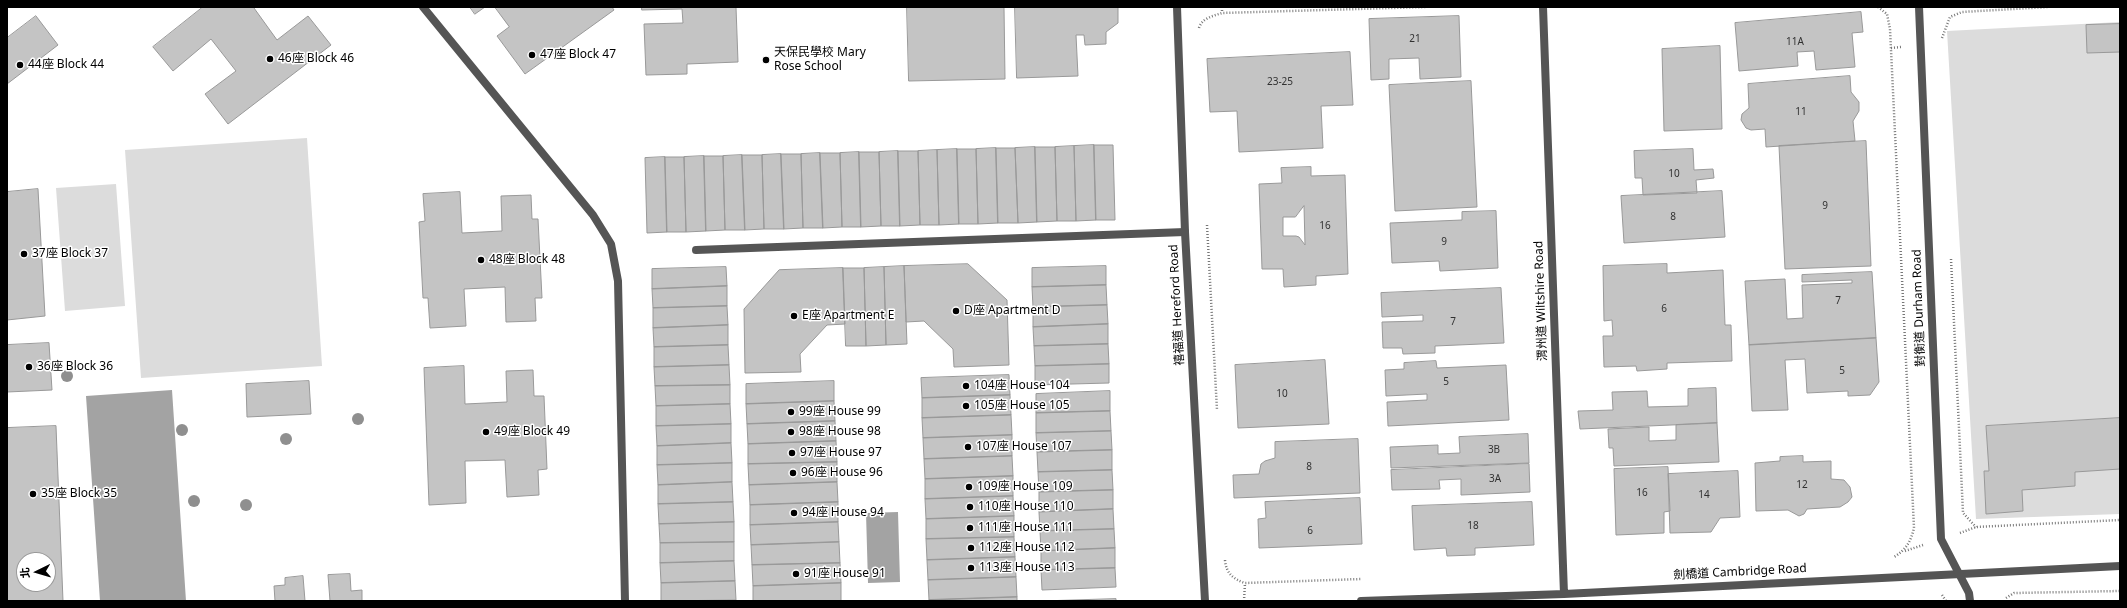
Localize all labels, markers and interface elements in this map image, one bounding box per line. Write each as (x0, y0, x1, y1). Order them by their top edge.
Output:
house number: 21 (1409, 33, 1421, 45)
house number: 11A (1786, 36, 1804, 48)
place label: 天保民學校 Mary Rose School (774, 46, 866, 74)
place label: 47座 Block 47 (540, 48, 616, 62)
marker: 47座 Block 47 (527, 50, 537, 60)
place label: 46座 Block 46 (278, 52, 354, 66)
marker: 46座 Block 46 (265, 54, 275, 64)
marker: 天保民學校 Mary Rose School (761, 55, 771, 65)
place label: 44座 Block 44 (28, 58, 104, 72)
marker: 44座 Block 44 (15, 60, 25, 70)
house number: 23-25 (1267, 76, 1293, 88)
house number: 11 (1795, 106, 1807, 118)
house number: 10 (1668, 168, 1680, 180)
house number: 9 (1822, 200, 1828, 212)
house number: 8 (1670, 211, 1676, 223)
house number: 16 (1319, 220, 1331, 232)
house number: 9 (1441, 236, 1447, 248)
street label: 渭州道 Wiltshire Road (1532, 241, 1550, 361)
street label: 禧福道 Hereford Road (1167, 244, 1187, 366)
place label: 37座 Block 37 (32, 247, 108, 261)
marker: 37座 Block 37 (19, 249, 29, 259)
street label: 對衡道 Durham Road (1910, 249, 1928, 367)
place label: 48座 Block 48 (489, 253, 565, 267)
marker: 48座 Block 48 (476, 255, 486, 265)
house number: 7 (1835, 295, 1841, 307)
house number: 6 (1661, 303, 1667, 315)
place label: D座 Apartment D (964, 304, 1061, 318)
marker: D座 Apartment D (951, 306, 961, 316)
place label: E座 Apartment E (802, 309, 894, 323)
marker: E座 Apartment E (789, 311, 799, 321)
house number: 7 (1450, 316, 1456, 328)
place label: 36座 Block 36 (37, 360, 113, 374)
marker: 36座 Block 36 (24, 362, 34, 372)
house number: 5 (1839, 365, 1845, 377)
house number: 5 (1443, 376, 1449, 388)
place label: 104座 House 104 (974, 379, 1070, 393)
marker: 104座 House 104 (961, 381, 971, 391)
house number: 10 (1276, 388, 1288, 400)
place label: 105座 House 105 (974, 399, 1070, 413)
marker: 105座 House 105 (961, 401, 971, 411)
place label: 99座 House 99 (799, 405, 881, 419)
marker: 99座 House 99 (786, 407, 796, 417)
place label: 49座 Block 49 (494, 425, 570, 439)
place label: 98座 House 98 (799, 425, 881, 439)
marker: 49座 Block 49 (481, 427, 491, 437)
marker: 98座 House 98 (786, 427, 796, 437)
place label: 107座 House 107 (976, 440, 1072, 454)
marker: 107座 House 107 (963, 442, 973, 452)
house number: 3B (1488, 444, 1500, 456)
place label: 97座 House 97 (800, 446, 882, 460)
marker: 97座 House 97 (787, 448, 797, 458)
house number: 8 (1306, 461, 1312, 473)
place label: 96座 House 96 (801, 466, 883, 480)
marker: 96座 House 96 (788, 468, 798, 478)
house number: 3A (1489, 473, 1501, 485)
house number: 12 (1796, 479, 1808, 491)
place label: 109座 House 109 (977, 480, 1073, 494)
marker: 109座 House 109 (964, 482, 974, 492)
place label: 35座 Block 35 (41, 487, 117, 501)
house number: 16 (1636, 487, 1648, 499)
marker: 35座 Block 35 (28, 489, 38, 499)
house number: 14 (1698, 489, 1710, 501)
place label: 110座 House 110 (978, 500, 1074, 514)
marker: 110座 House 110 (965, 502, 975, 512)
place label: 94座 House 94 (802, 506, 884, 520)
marker: 94座 House 94 (789, 508, 799, 518)
house number: 18 (1467, 520, 1479, 532)
place label: 111座 House 111 (978, 521, 1074, 535)
marker: 111座 House 111 (965, 523, 975, 533)
house number: 6 (1307, 525, 1313, 537)
place label: 112座 House 112 (979, 541, 1075, 555)
marker: 112座 House 112 (966, 543, 976, 553)
north arrow (16, 552, 56, 592)
place label: 113座 House 113 (979, 561, 1075, 575)
street label: 劍橋道 Cambridge Road (1673, 561, 1807, 583)
marker: 113座 House 113 (966, 563, 976, 573)
text: 北 (17, 567, 32, 579)
place label: 91座 House 91 (804, 567, 886, 581)
marker: 91座 House 91 (791, 569, 801, 579)

